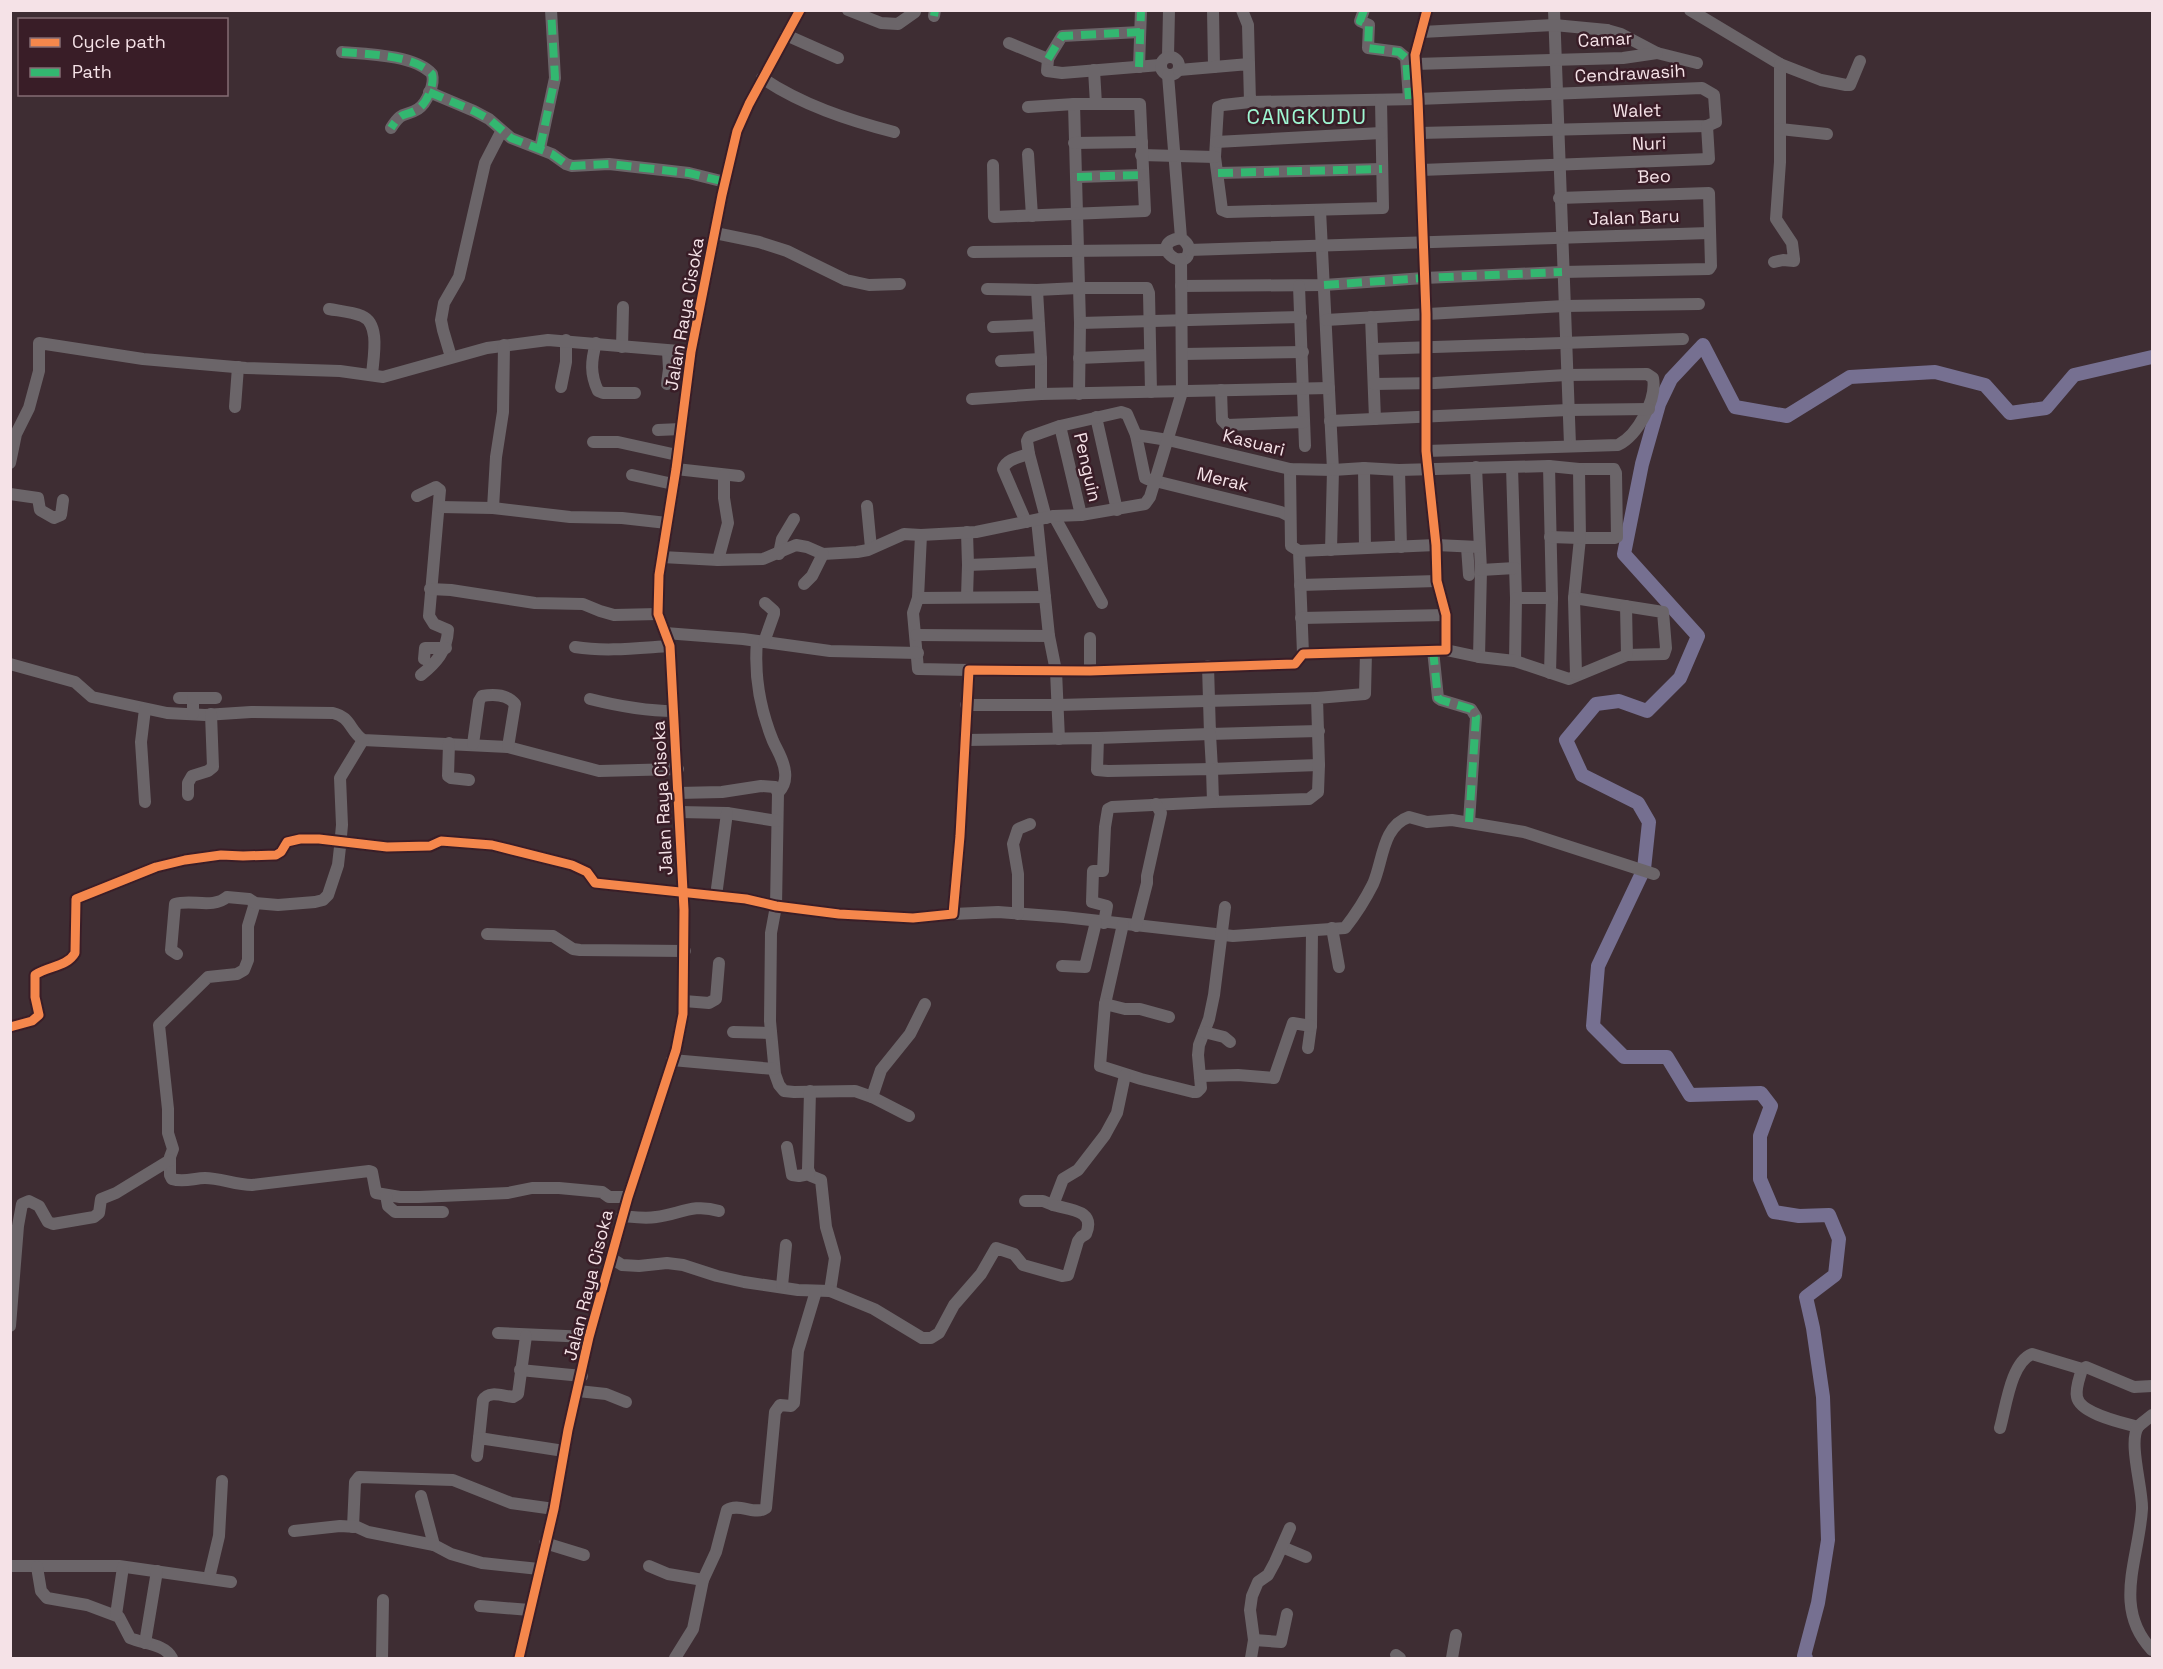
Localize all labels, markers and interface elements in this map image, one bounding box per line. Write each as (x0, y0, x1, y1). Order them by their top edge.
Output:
legend (18, 18, 228, 96)
street label: Camar (1577, 26, 1633, 52)
text: Cycle path (72, 30, 166, 53)
street label: Cendrawasih (1574, 59, 1686, 87)
text: Path (72, 60, 112, 83)
street label: Walet (1612, 98, 1662, 122)
district label: CANGKUDU (1246, 103, 1368, 130)
street label: Nuri (1632, 131, 1666, 155)
street label: Beo (1637, 164, 1671, 188)
street label: Jalan Baru (1588, 204, 1680, 230)
street label: Jalan Raya Cisoka (659, 236, 709, 392)
street label: Kasuari (1221, 423, 1287, 461)
street label: Penguin (1069, 430, 1107, 504)
street label: Merak (1195, 461, 1252, 497)
street label: Jalan Raya Cisoka (646, 720, 678, 876)
street label: Jalan Raya Cisoka (558, 1207, 618, 1363)

